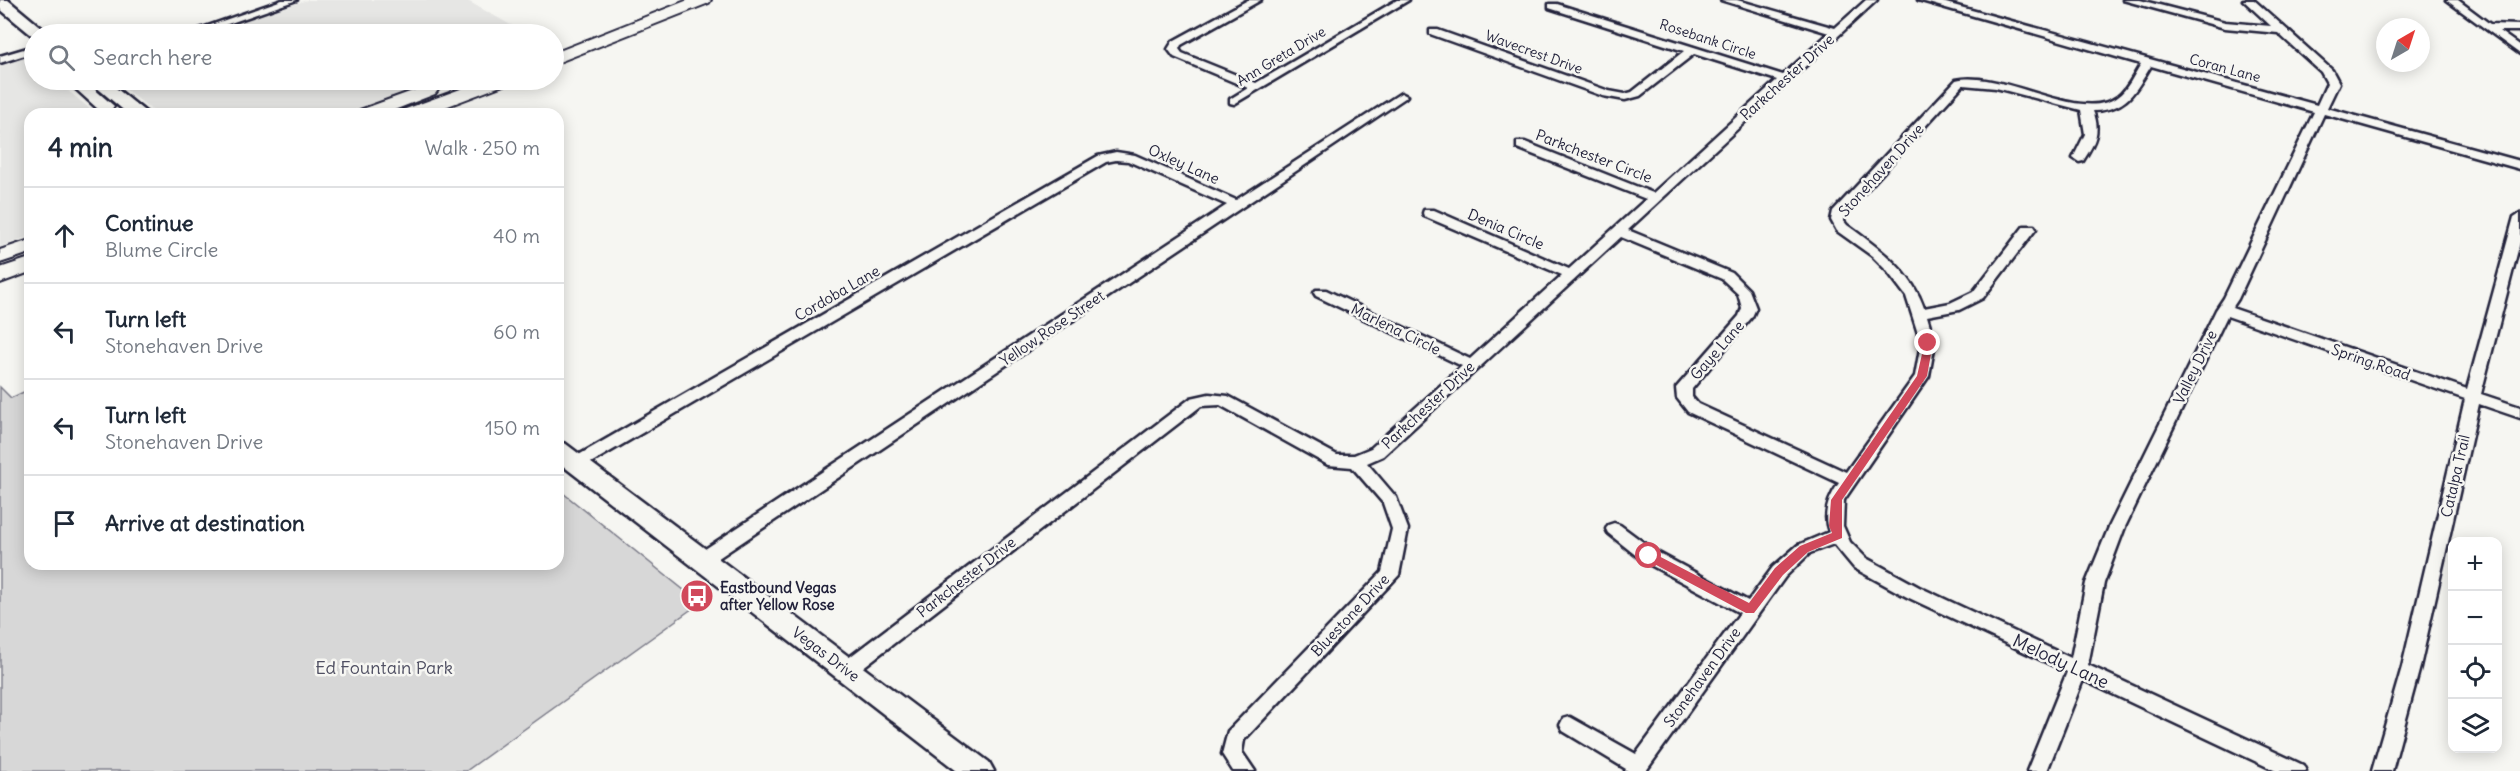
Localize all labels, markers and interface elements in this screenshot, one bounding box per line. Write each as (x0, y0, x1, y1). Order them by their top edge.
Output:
street label: Rosebank Circle (1657, 15, 1759, 63)
north arrow (2376, 18, 2430, 72)
street label: Ann Greta Drive (1233, 22, 1329, 90)
search box (24, 24, 564, 90)
street label: Wavecrest Drive (1483, 26, 1585, 78)
street label: Parkchester Drive (1736, 30, 1838, 124)
icon: search (45, 41, 78, 74)
text: Search here (93, 43, 212, 71)
street label: Coran Lane (2187, 50, 2263, 86)
street label: Stonehaven Drive (1834, 120, 1928, 220)
street label: Parkchester Circle (1533, 125, 1655, 187)
text: 4 min (48, 131, 113, 164)
text: Walk · 250 m (425, 135, 540, 160)
street label: Oxley Lane (1145, 140, 1223, 188)
street label: Denia Circle (1465, 204, 1547, 254)
text: Continue (105, 209, 194, 237)
icon: ahead (48, 219, 81, 252)
text: 40 m (493, 223, 540, 248)
text: Blume Circle (105, 237, 218, 262)
street label: Cordoba Lane (791, 261, 883, 325)
street label: Yellow Rose Street (996, 286, 1108, 370)
street label: Marlena Circle (1348, 299, 1444, 359)
text: Turn left (105, 305, 186, 333)
icon: left (48, 315, 81, 348)
street label: Gaye Lane (1686, 316, 1748, 384)
text: 60 m (493, 319, 540, 344)
street label: Valley Drive (2169, 327, 2221, 407)
route end (1914, 329, 1940, 355)
text: Stonehaven Drive (105, 333, 263, 358)
street label: Spring Road (2329, 340, 2413, 384)
street label: Parkchester Drive (1378, 357, 1478, 453)
text: Turn left (105, 401, 186, 429)
icon: left (48, 411, 81, 444)
text: 150 m (485, 415, 540, 440)
text: Stonehaven Drive (105, 429, 263, 454)
street label: Catalpa Trail (2436, 433, 2474, 519)
icon: arrive (48, 507, 81, 540)
text: Arrive at destination (105, 509, 305, 537)
street label: Parkchester Drive (913, 533, 1019, 621)
map controls (2448, 537, 2502, 753)
button: + (2448, 537, 2502, 591)
route start (1635, 542, 1661, 568)
street label: Bluestone Drive (1307, 570, 1393, 660)
bus stop icon: Eastbound Vegas after Yellow Rose (679, 578, 715, 614)
place label: Eastbound Vegas after Yellow Rose (720, 578, 836, 614)
button: − (2448, 591, 2502, 645)
street label: Vegas Drive (788, 622, 864, 686)
street label: Stonehaven Drive (1659, 623, 1745, 731)
street label: Melody Lane (2009, 629, 2113, 693)
button: locate (2448, 645, 2502, 699)
park label: Ed Fountain Park (315, 656, 453, 679)
button: layers (2448, 699, 2502, 753)

